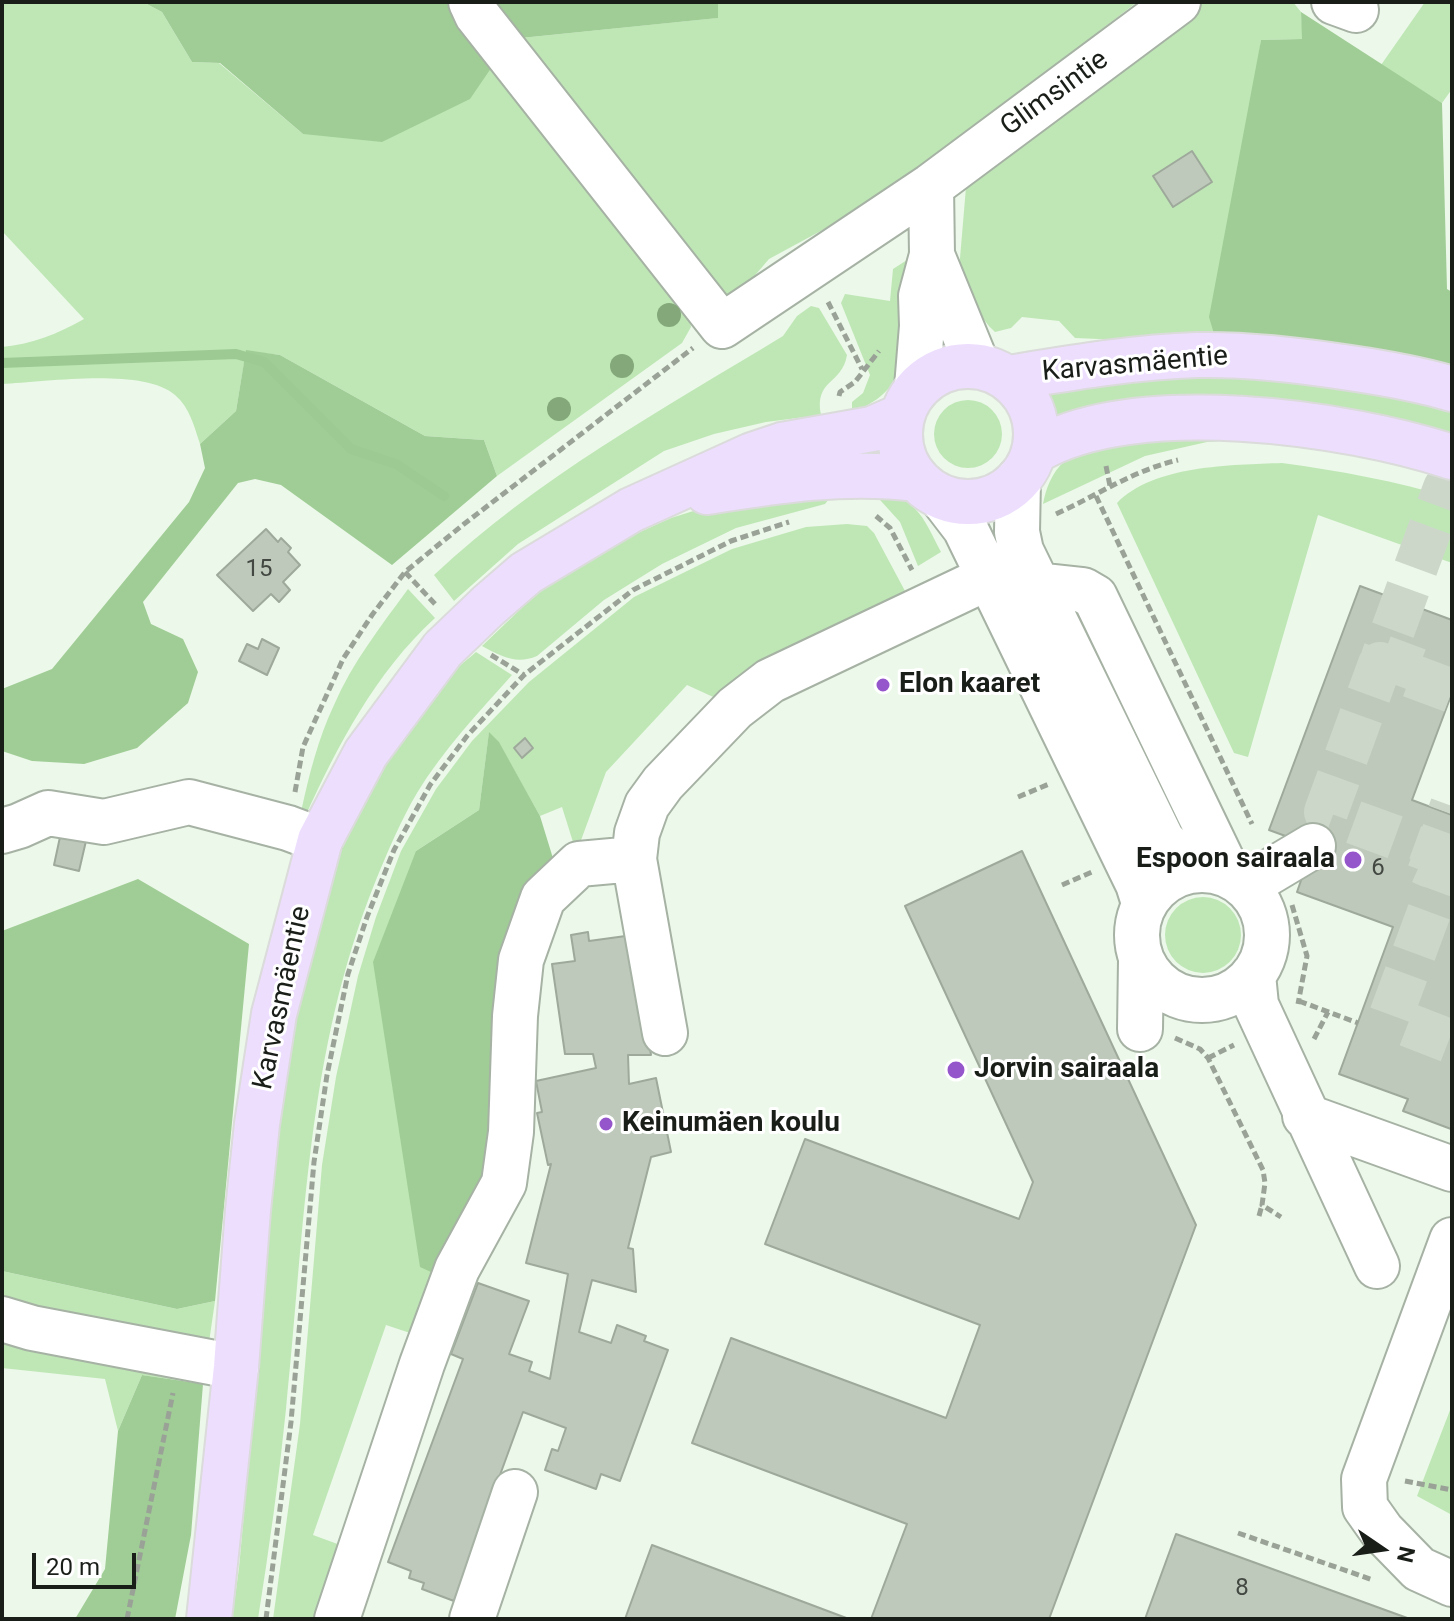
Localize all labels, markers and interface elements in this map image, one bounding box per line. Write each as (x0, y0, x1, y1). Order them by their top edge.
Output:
street label: Glimsintie (995, 44, 1115, 144)
street label: Karvasmäentie (1041, 340, 1229, 390)
house number: 15 (246, 556, 272, 584)
place label: Elon kaaret (899, 668, 1040, 702)
marker: Elon kaaret (874, 676, 892, 694)
place label: Espoon sairaala (1136, 843, 1335, 877)
marker: Espoon sairaala (1342, 849, 1364, 871)
house number: 6 (1371, 855, 1385, 883)
street label: Karvasmäentie (247, 903, 319, 1093)
place label: Jorvin sairaala (974, 1053, 1159, 1087)
marker: Jorvin sairaala (945, 1059, 967, 1081)
place label: Keinumäen koulu (622, 1107, 840, 1141)
marker: Keinumäen koulu (597, 1115, 615, 1133)
north arrow (1342, 1509, 1422, 1589)
scale bar (36, 1537, 140, 1587)
text: N (1392, 1544, 1420, 1565)
text: 20 m (46, 1553, 100, 1581)
house number: 8 (1235, 1575, 1249, 1603)

